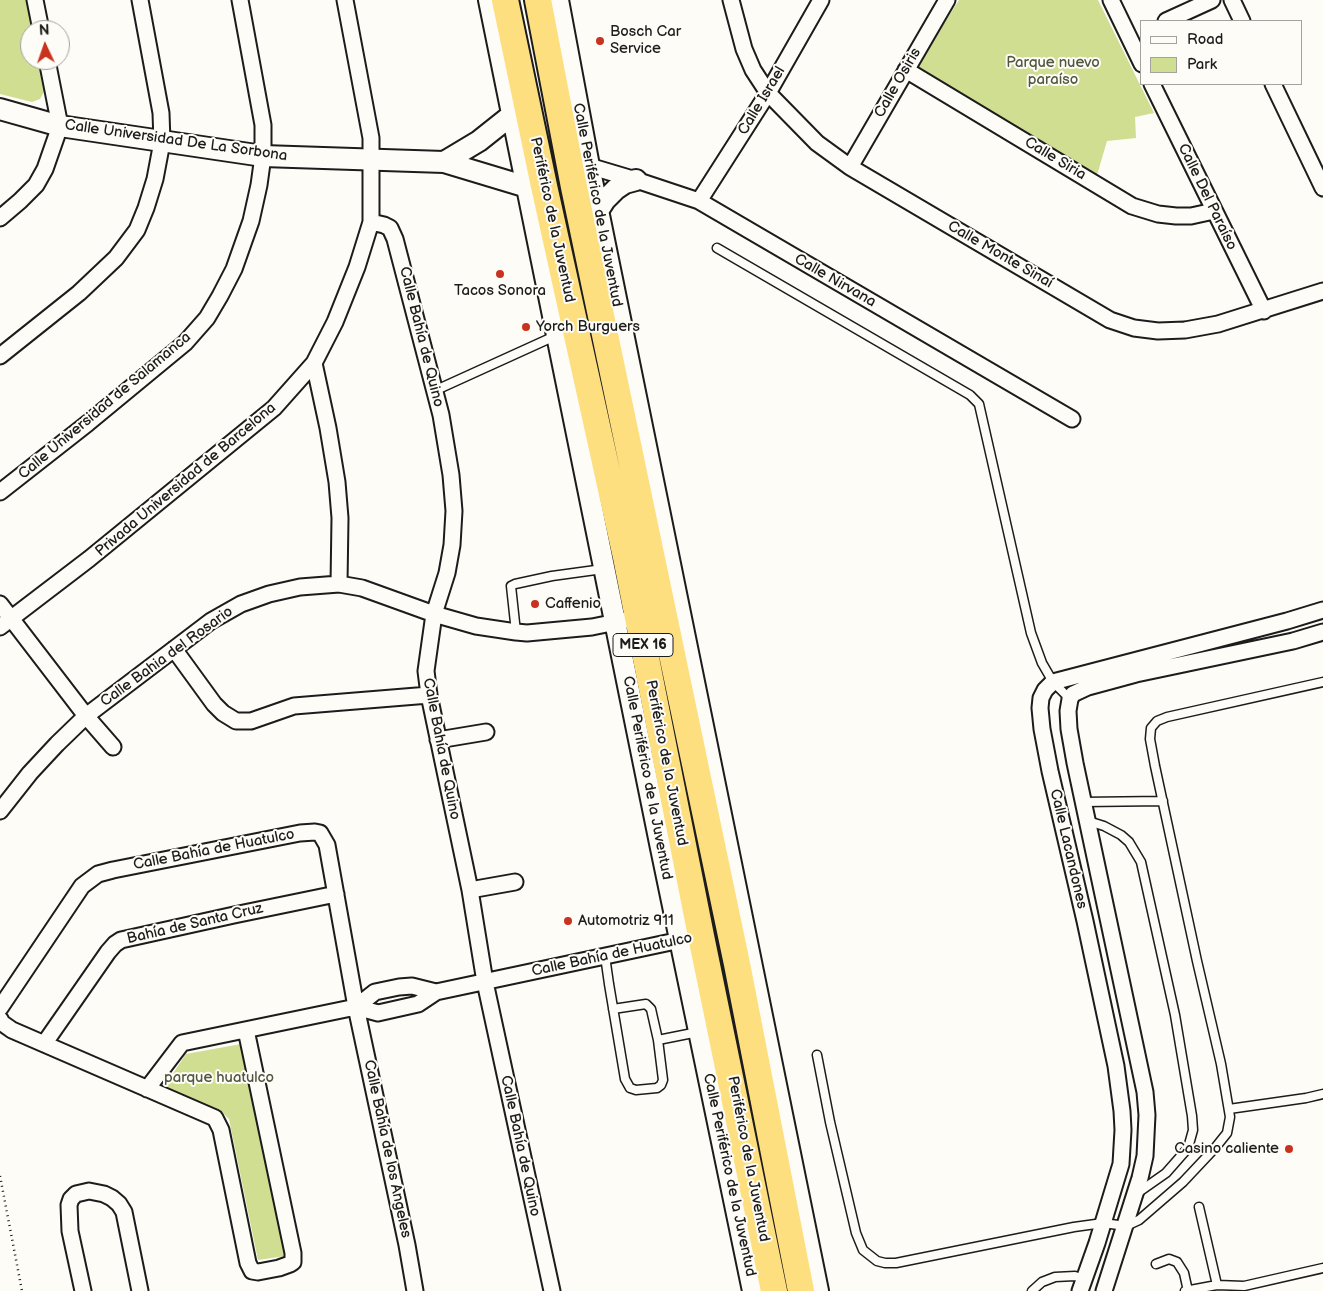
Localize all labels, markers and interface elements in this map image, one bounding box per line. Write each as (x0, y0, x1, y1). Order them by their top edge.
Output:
north arrow (20, 20, 70, 70)
legend (1140, 20, 1303, 85)
text: N (39, 22, 50, 39)
place label: Bosch Car Service (610, 23, 681, 58)
text: Road (1187, 30, 1223, 49)
marker: Bosch Car Service (594, 35, 606, 47)
street label: Calle Osiris (871, 45, 925, 121)
park label: Parque nuevo paraíso (1006, 54, 1100, 89)
text: Park (1187, 55, 1217, 74)
street label: Calle Israel (735, 64, 789, 138)
street label: Calle Periférico de la Juventud (568, 102, 626, 308)
street label: Calle Universidad De La Sorbona (64, 116, 288, 166)
street label: Calle Siria (1021, 134, 1089, 184)
street label: Periférico de la Juventud (526, 136, 578, 304)
street label: Calle Del Paraíso (1173, 141, 1241, 253)
street label: Calle Monte Sinaí (944, 218, 1056, 292)
street label: Calle Nirvana (791, 250, 879, 312)
street label: Calle Bahía de Quino (395, 265, 447, 409)
marker: Tacos Sonora (494, 268, 506, 280)
place label: Tacos Sonora (454, 282, 546, 300)
place label: Yorch Burguers (536, 318, 640, 336)
marker: Yorch Burguers (520, 321, 532, 333)
street label: Calle Universidad de Salamanca (15, 328, 195, 484)
street label: Privada Universidad de Barcelona (92, 399, 280, 561)
place label: Caffenio (545, 595, 601, 613)
marker: Caffenio (529, 598, 541, 610)
street label: Calle Bahia del Rosario (97, 603, 237, 711)
road number: MEX 16 (613, 634, 673, 656)
street label: Calle Periférico de la Juventud (618, 675, 676, 881)
street label: Calle Bahía de Quino (418, 677, 464, 821)
street label: Periférico de la Juventud (641, 679, 691, 847)
street label: Calle Lacandones (1045, 787, 1091, 911)
street label: Calle Bahía de Huatulco (132, 826, 296, 874)
street label: Bahía de Santa Cruz (125, 900, 265, 948)
place label: Automotriz 911 (578, 912, 674, 930)
marker: Automotriz 911 (562, 915, 574, 927)
street label: Calle Bahía de Huatulco (530, 929, 694, 981)
street label: Calle Bahía de los Angeles (359, 1058, 415, 1240)
park label: parque huatulco (164, 1069, 274, 1087)
street label: Calle Periférico de la Juventud (699, 1072, 759, 1278)
street label: Calle Bahía de Quino (496, 1074, 544, 1218)
street label: Periférico de la Juventud (723, 1075, 773, 1243)
place label: Casino caliente (1174, 1140, 1279, 1158)
marker: Casino caliente (1283, 1143, 1295, 1155)

